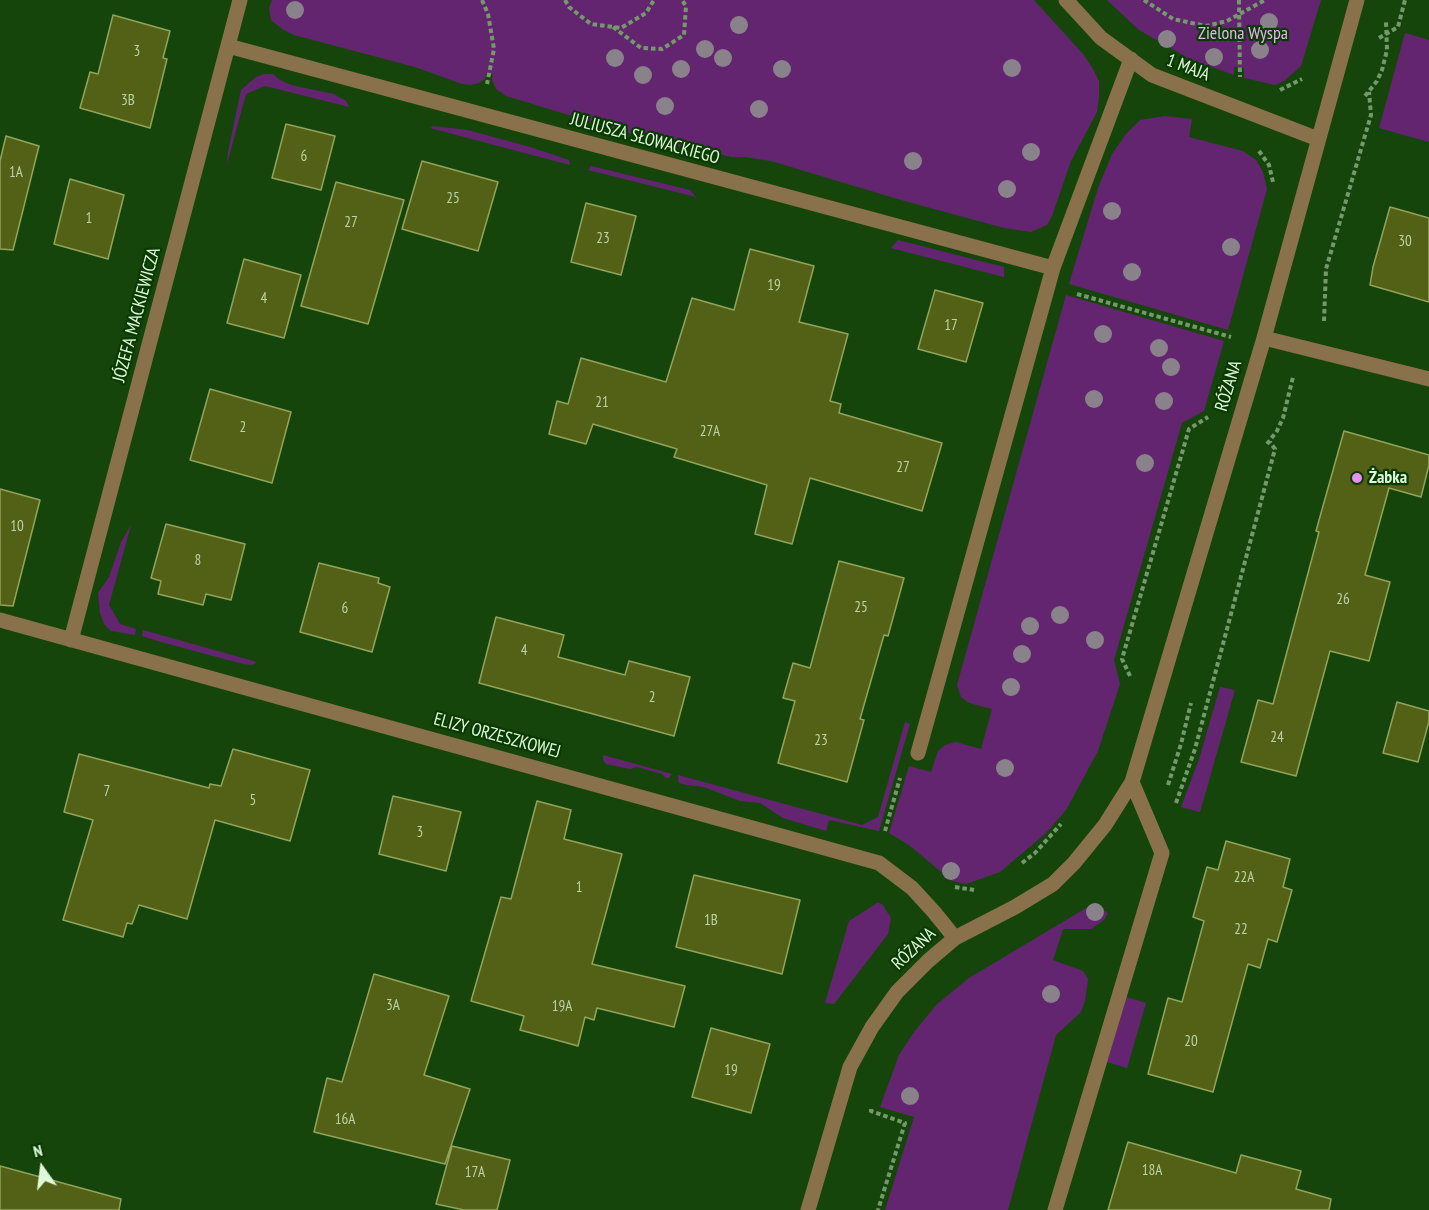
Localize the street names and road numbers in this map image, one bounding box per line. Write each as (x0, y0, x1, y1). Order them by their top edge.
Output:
street label: 1 MAJA (1163, 50, 1213, 86)
street label: JULIUSZA SŁOWACKIEGO (568, 109, 722, 169)
street label: JÓZEFA MACKIEWICZA (109, 245, 165, 385)
street label: RÓŻANA (1211, 358, 1247, 414)
street label: ELIZY ORZESZKOWEJ (431, 709, 563, 763)
street label: RÓŻANA (888, 923, 940, 975)

